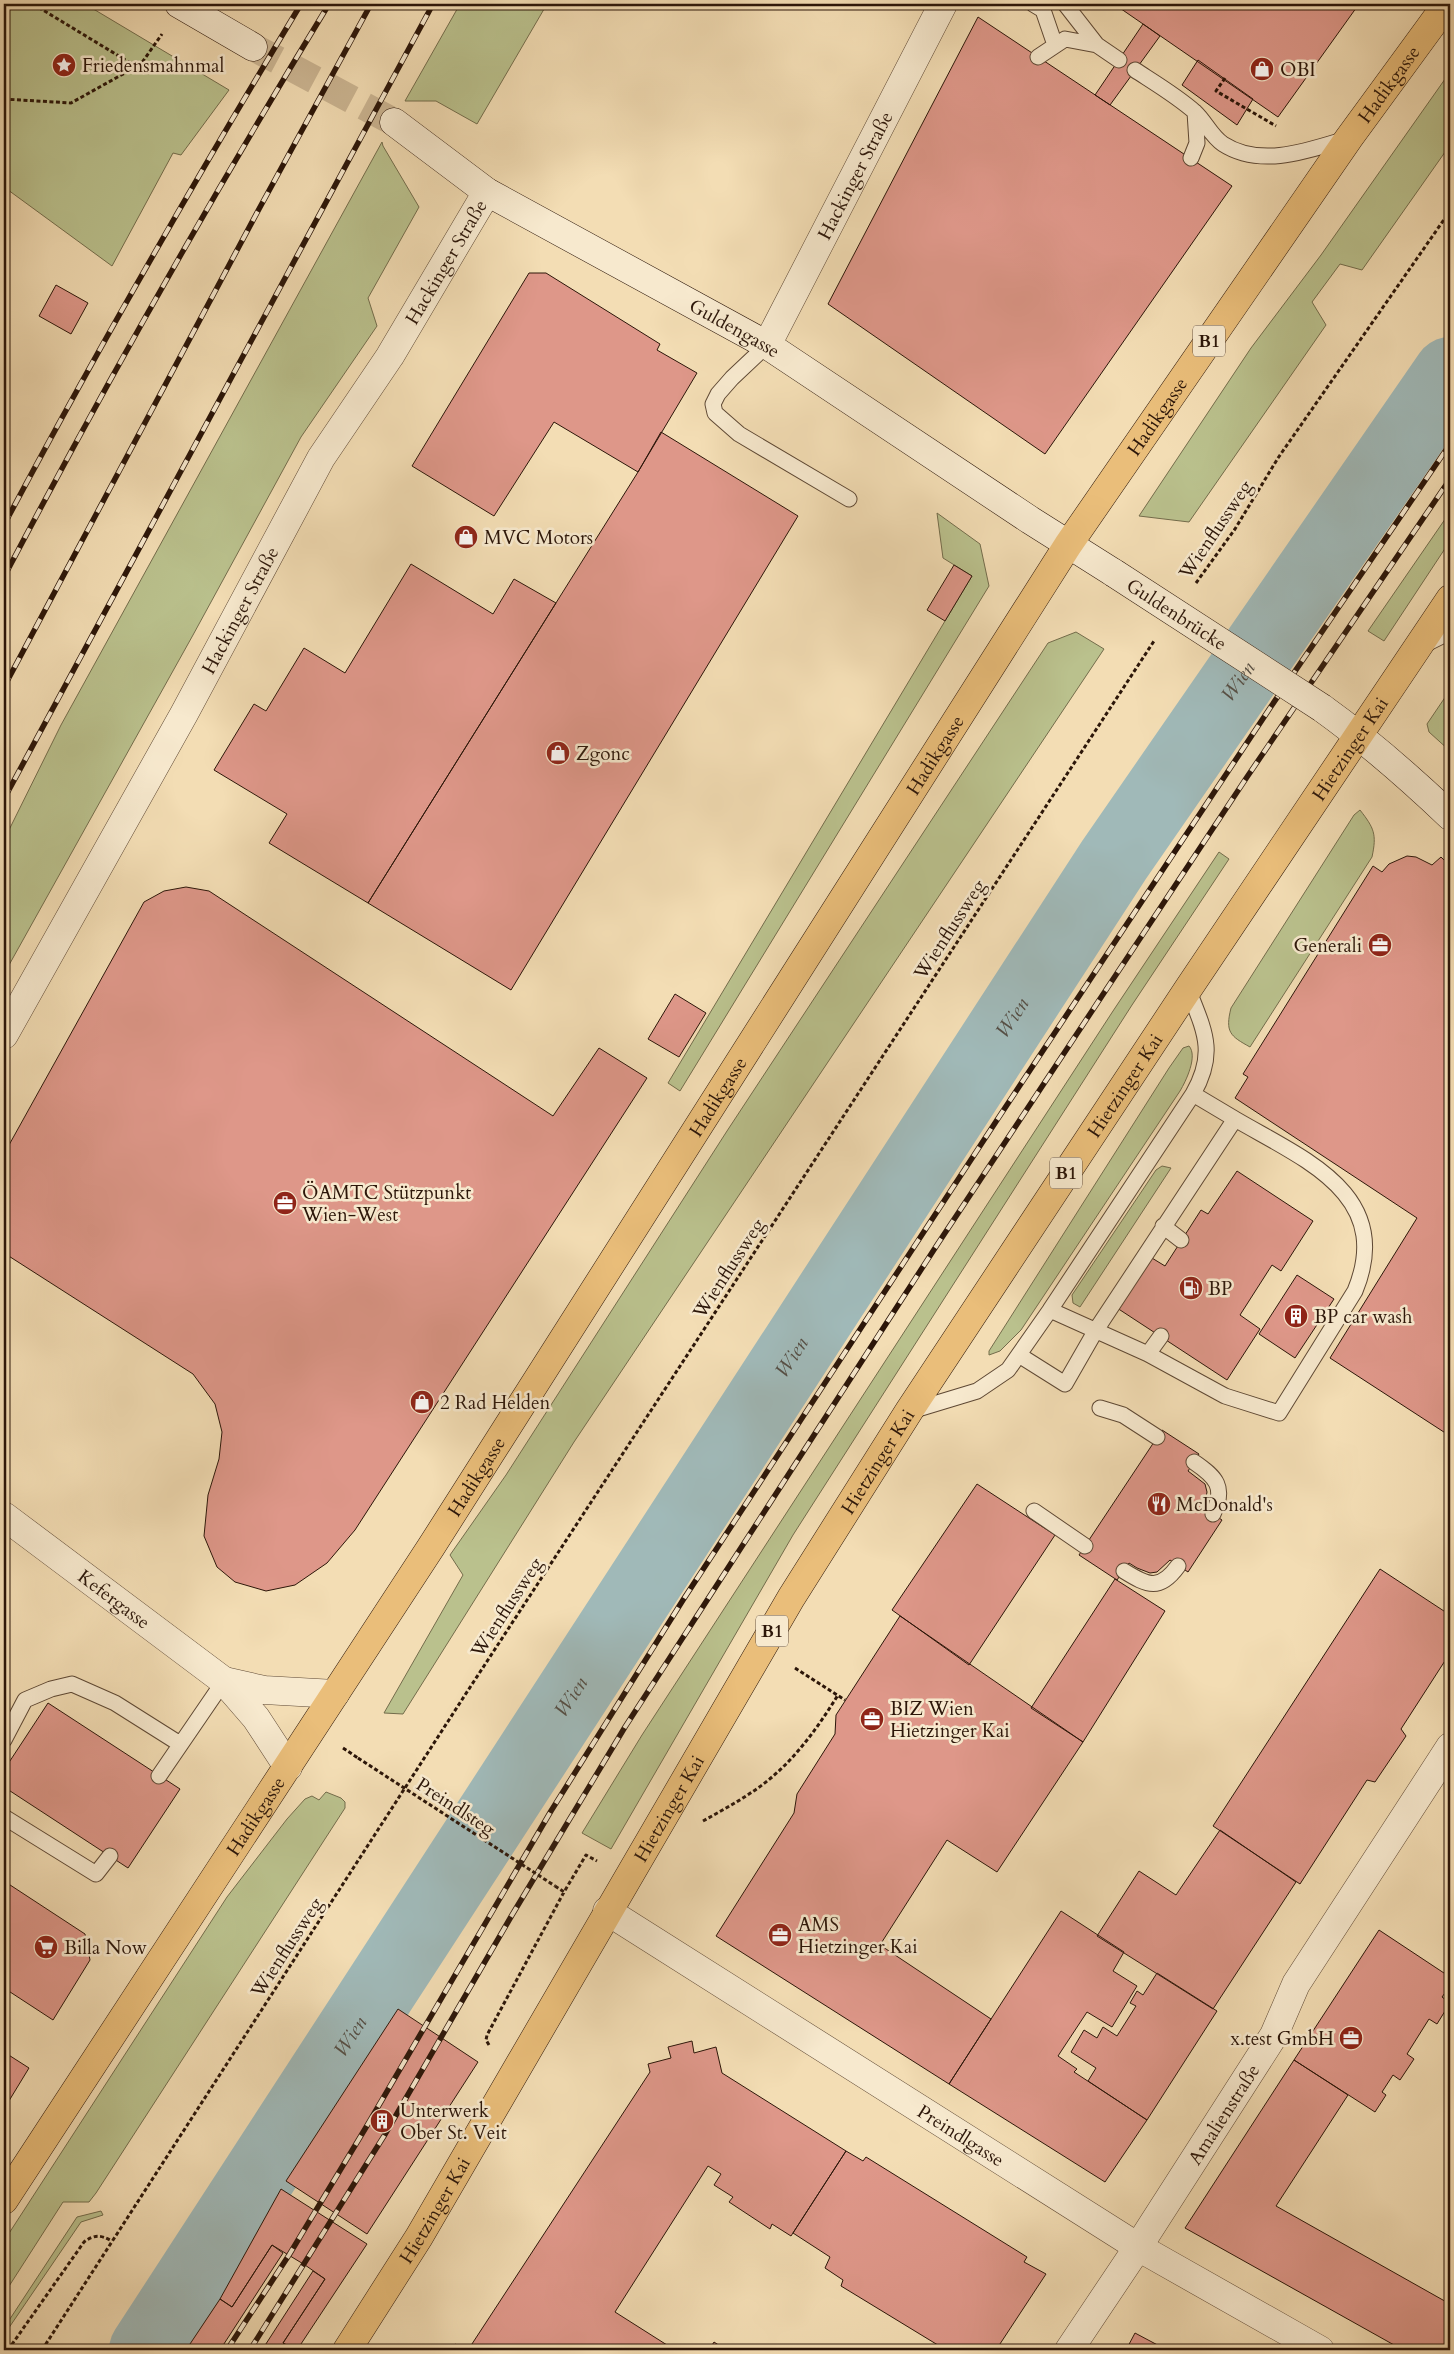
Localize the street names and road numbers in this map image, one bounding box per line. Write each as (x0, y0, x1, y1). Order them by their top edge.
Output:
street label: Hadikgasse (1352, 41, 1426, 129)
street label: Hackinger Straße (812, 107, 899, 244)
street label: Hackinger Straße (399, 195, 494, 330)
street label: Guldengasse (684, 293, 785, 364)
road number: B1 (1193, 326, 1225, 356)
street label: Hadikgasse (1121, 372, 1194, 461)
street label: Wienflussweg (1173, 475, 1259, 585)
street label: Hackinger Straße (196, 542, 285, 679)
street label: Guldenbrücke (1121, 572, 1232, 657)
street label: Hietzinger Kai (1306, 692, 1394, 806)
street label: Hadikgasse (900, 710, 971, 800)
street label: Wienflussweg (907, 874, 992, 985)
street label: Hietzinger Kai (1081, 1029, 1169, 1143)
street label: Hadikgasse (683, 1052, 753, 1142)
road number: B1 (1050, 1158, 1082, 1188)
street label: Wienflussweg (686, 1213, 771, 1324)
street label: Hietzinger Kai (835, 1404, 921, 1519)
street label: Hadikgasse (442, 1432, 512, 1522)
street label: Wienflussweg (464, 1552, 549, 1663)
street label: Kefergasse (72, 1564, 155, 1635)
road number: B1 (756, 1615, 788, 1646)
street label: Hietzinger Kai (628, 1751, 711, 1867)
street label: Hadikgasse (221, 1772, 292, 1861)
street label: Preindlsteg (411, 1772, 500, 1842)
street label: Wienflussweg (244, 1892, 329, 2003)
street label: Amalienstraße (1182, 2059, 1266, 2170)
street label: Preindlgasse (912, 2099, 1009, 2173)
street label: Hietzinger Kai (393, 2152, 477, 2269)

